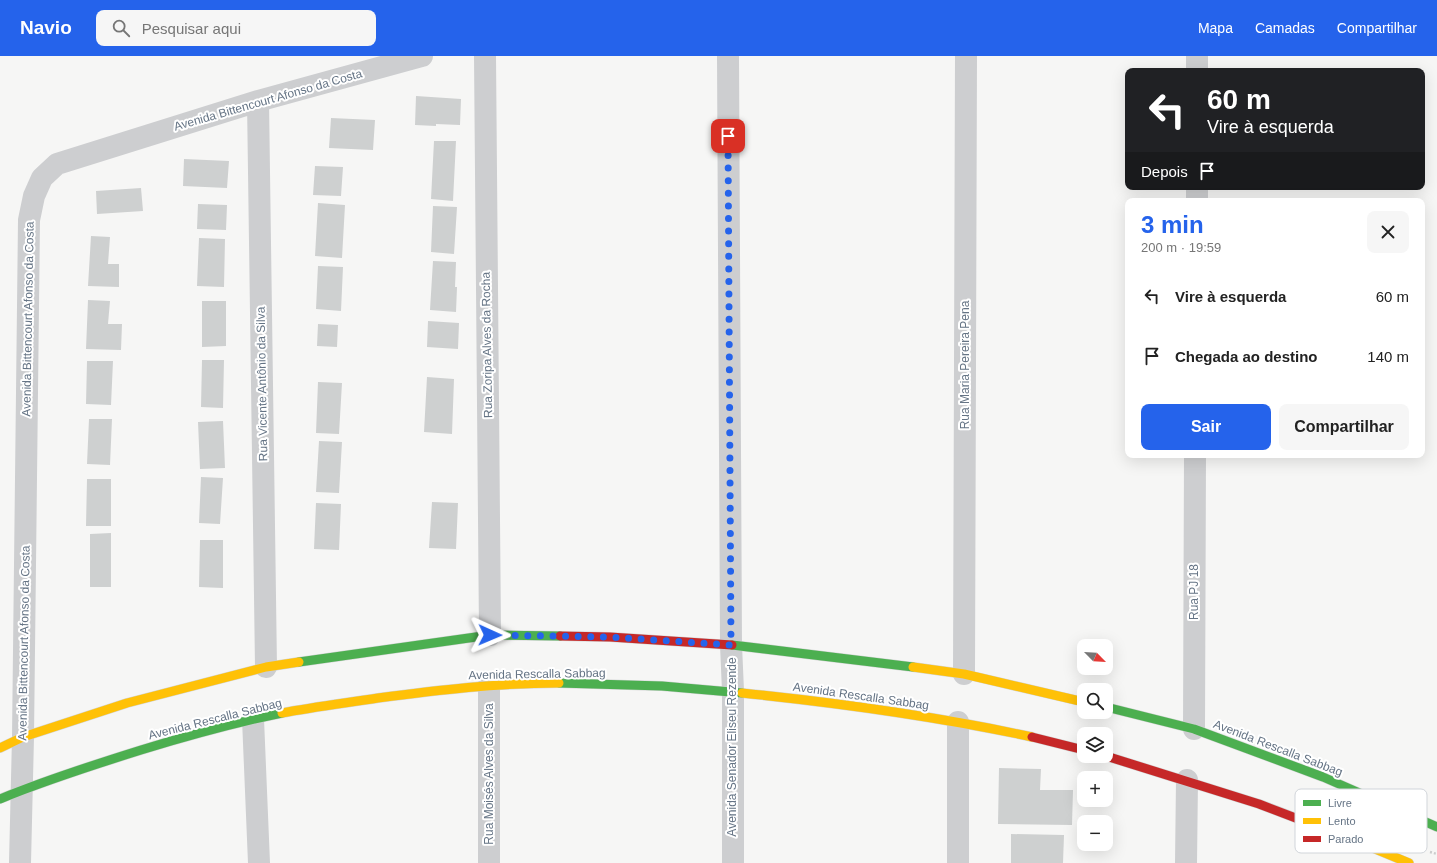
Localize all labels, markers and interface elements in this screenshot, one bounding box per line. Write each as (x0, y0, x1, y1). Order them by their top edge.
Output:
search box (96, 10, 376, 46)
text: Navio (20, 17, 72, 38)
icon: search (110, 17, 132, 39)
text: Pesquisar aqui (142, 20, 241, 37)
text: Mapa (1198, 20, 1233, 36)
text: Camadas (1255, 20, 1315, 36)
text: Compartilhar (1337, 20, 1417, 36)
street label: Avenida Bittencourt Afonso da Costa (172, 66, 364, 134)
icon: left (1141, 84, 1193, 136)
text: 60 m (1207, 84, 1271, 115)
text: Vire à esquerda (1207, 117, 1334, 137)
pin (711, 119, 745, 153)
icon: arrive (717, 125, 739, 147)
icon: arrive (1196, 160, 1218, 182)
text: Depois (1141, 163, 1188, 180)
text: 3 min (1141, 211, 1204, 238)
button: close (1367, 211, 1409, 253)
street label: Avenida Bittencourt Afonso da Costa (19, 221, 37, 417)
text: 200 m · 19:59 (1141, 240, 1221, 255)
street label: Rua Zoripa Alves da Rocha (479, 272, 495, 418)
icon: left (1141, 285, 1163, 307)
text: Vire à esquerda (1175, 288, 1286, 305)
text: 60 m (1376, 288, 1409, 305)
street label: Rua Maria Pereira Pena (958, 300, 972, 429)
street label: Rua Vicente Antônio da Silva (254, 306, 270, 461)
icon: arrive (1141, 345, 1163, 367)
text: Chegada ao destino (1175, 348, 1318, 365)
text: 140 m (1367, 348, 1409, 365)
button: Sair (1141, 404, 1271, 450)
button: Compartilhar (1279, 404, 1409, 450)
street label: Avenida Bittencourt Afonso da Costa (15, 545, 33, 741)
street label: Rua PJ 18 (1187, 564, 1201, 620)
position arrow (469, 614, 511, 656)
north arrow (1077, 639, 1113, 675)
map controls (1077, 639, 1113, 851)
street label: Avenida Senador Eliseu Rezende (725, 657, 739, 837)
street label: Avenida Rescalla Sabbag (468, 666, 606, 682)
street label: Avenida Rescalla Sabbag (792, 680, 930, 712)
button: search (1077, 683, 1113, 719)
street label: Avenida Rescalla Sabbag (147, 696, 283, 742)
street label: Rua Moisés Alves da Silva (482, 703, 496, 845)
street label: Avenida Rescalla Sabbag (1211, 717, 1345, 779)
button: layers (1077, 727, 1113, 763)
button: + (1077, 771, 1113, 807)
legend (1295, 789, 1427, 853)
text: Livre (1328, 797, 1352, 809)
button: − (1077, 815, 1113, 851)
text: Lento (1328, 815, 1356, 827)
text: Parado (1328, 833, 1363, 845)

